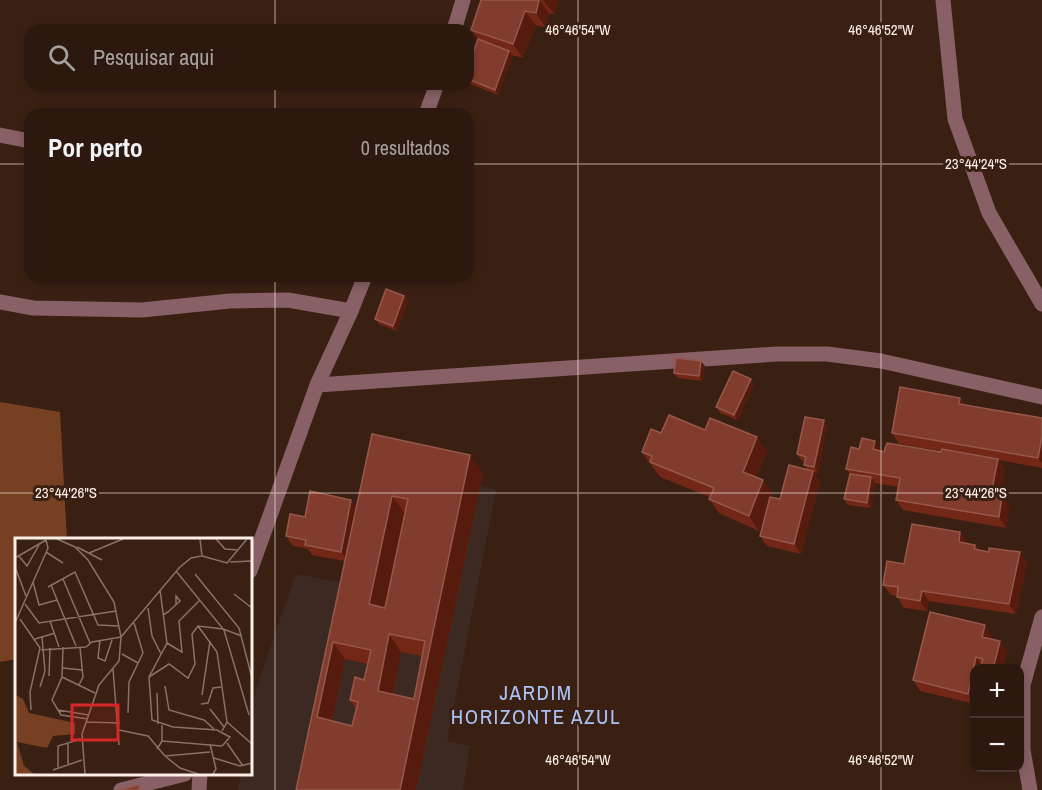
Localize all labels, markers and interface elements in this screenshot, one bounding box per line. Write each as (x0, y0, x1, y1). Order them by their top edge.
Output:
text: 46°46'54"W (545, 19, 611, 40)
text: 46°46'52"W (848, 19, 914, 40)
search box (24, 24, 474, 90)
icon: search (45, 41, 78, 74)
text: Pesquisar aqui (93, 42, 214, 72)
text: Por perto (48, 130, 143, 165)
text: 0 resultados (361, 134, 450, 161)
text: 23°44'24"S (945, 153, 1007, 174)
text: 23°44'26"S (35, 482, 97, 503)
text: 23°44'26"S (945, 482, 1007, 503)
inset map (15, 538, 252, 775)
map controls (970, 664, 1024, 772)
button: + (970, 664, 1024, 718)
district label: JARDIM HORIZONTE AZUL (451, 678, 621, 731)
button: − (970, 718, 1024, 772)
text: 46°46'54"W (545, 749, 611, 770)
text: 46°46'52"W (848, 749, 914, 770)

